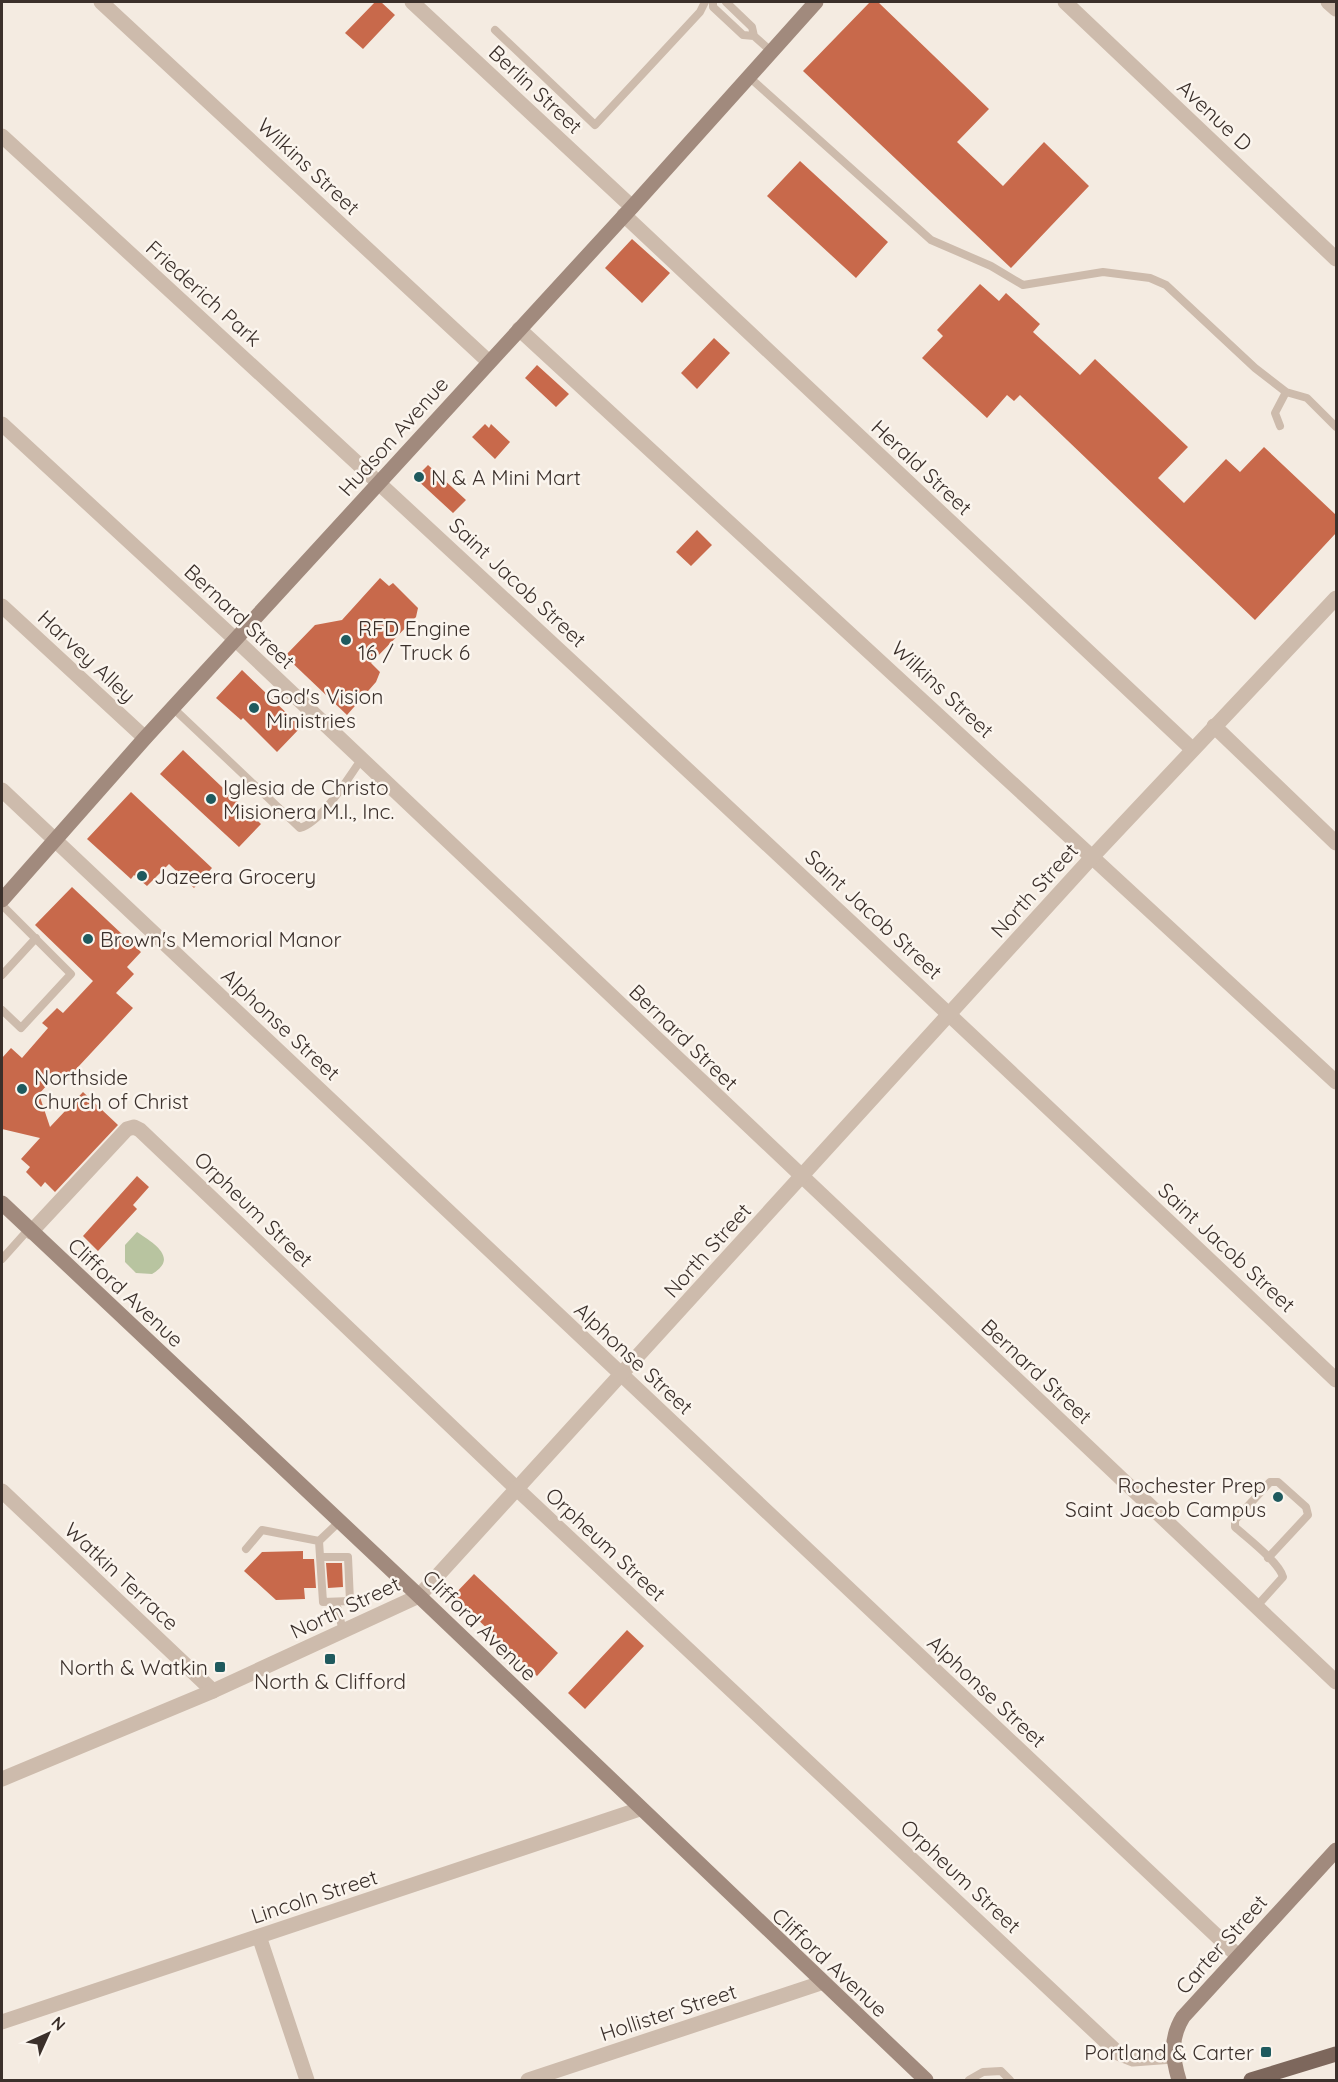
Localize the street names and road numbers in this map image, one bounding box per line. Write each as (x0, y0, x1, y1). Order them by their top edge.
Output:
street label: Berlin Street (484, 39, 588, 139)
street label: Avenue D (1172, 74, 1258, 156)
street label: Wilkins Street (252, 112, 366, 220)
street label: Friederich Park (141, 234, 267, 352)
street label: Hudson Avenue (332, 371, 454, 501)
street label: Herald Street (866, 414, 978, 520)
street label: Saint Jacob Street (444, 512, 592, 652)
street label: Bernard Street (179, 558, 301, 674)
street label: Harvey Alley (33, 604, 141, 708)
street label: Wilkins Street (886, 635, 1000, 743)
street label: North Street (985, 837, 1083, 943)
street label: Saint Jacob Street (800, 844, 948, 984)
street label: Alphonse Street (216, 962, 346, 1086)
street label: Bernard Street (624, 978, 744, 1096)
street label: Orpheum Street (189, 1146, 319, 1272)
street label: Saint Jacob Street (1153, 1177, 1301, 1317)
street label: North Street (658, 1197, 756, 1303)
street label: Clifford Avenue (63, 1232, 189, 1352)
street label: Alphonse Street (569, 1296, 699, 1420)
street label: Bernard Street (976, 1313, 1098, 1429)
street label: Orpheum Street (540, 1482, 672, 1606)
street label: Watkin Terrace (59, 1516, 185, 1636)
street label: Clifford Avenue (417, 1564, 543, 1686)
street label: North Street (286, 1570, 404, 1644)
street label: Alphonse Street (922, 1629, 1052, 1753)
street label: Orpheum Street (895, 1814, 1027, 1938)
street label: Lincoln Street (247, 1863, 381, 1929)
street label: Carter Street (1170, 1889, 1272, 1999)
street label: Clifford Avenue (767, 1902, 893, 2022)
street label: Hollister Street (597, 1978, 739, 2046)

